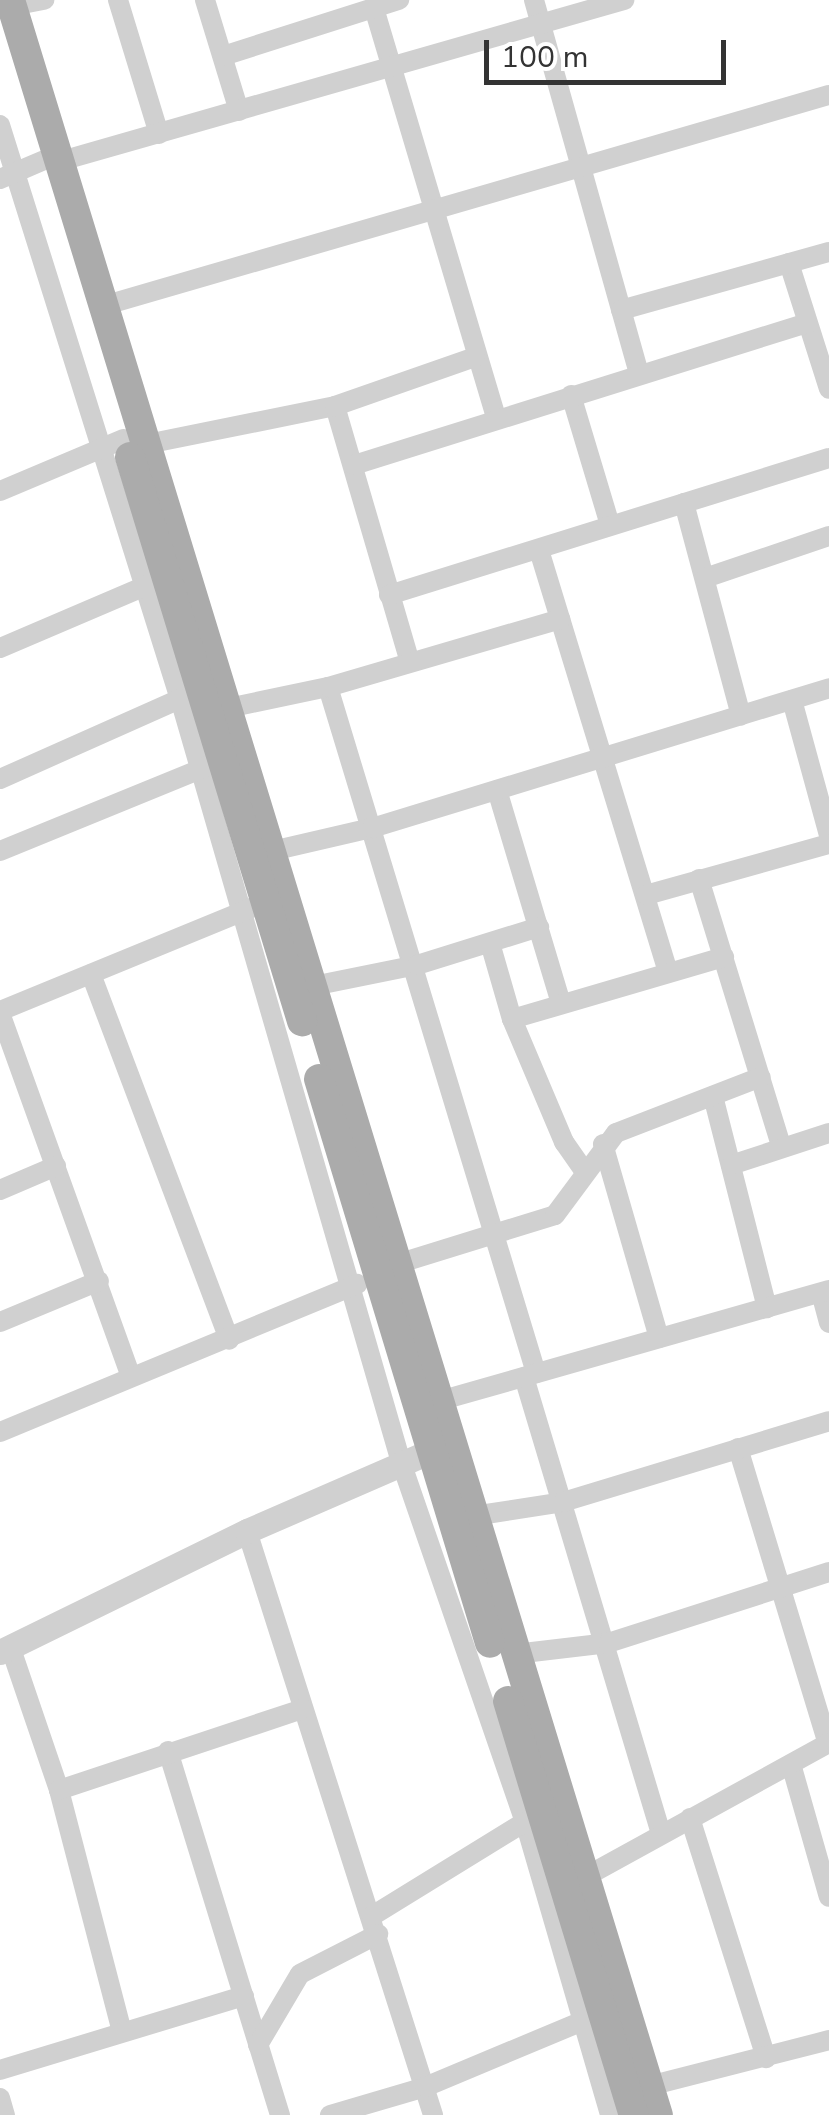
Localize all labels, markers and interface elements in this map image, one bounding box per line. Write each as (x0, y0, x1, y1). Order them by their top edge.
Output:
scale bar (489, 20, 732, 82)
text: 100 m (501, 37, 588, 78)

